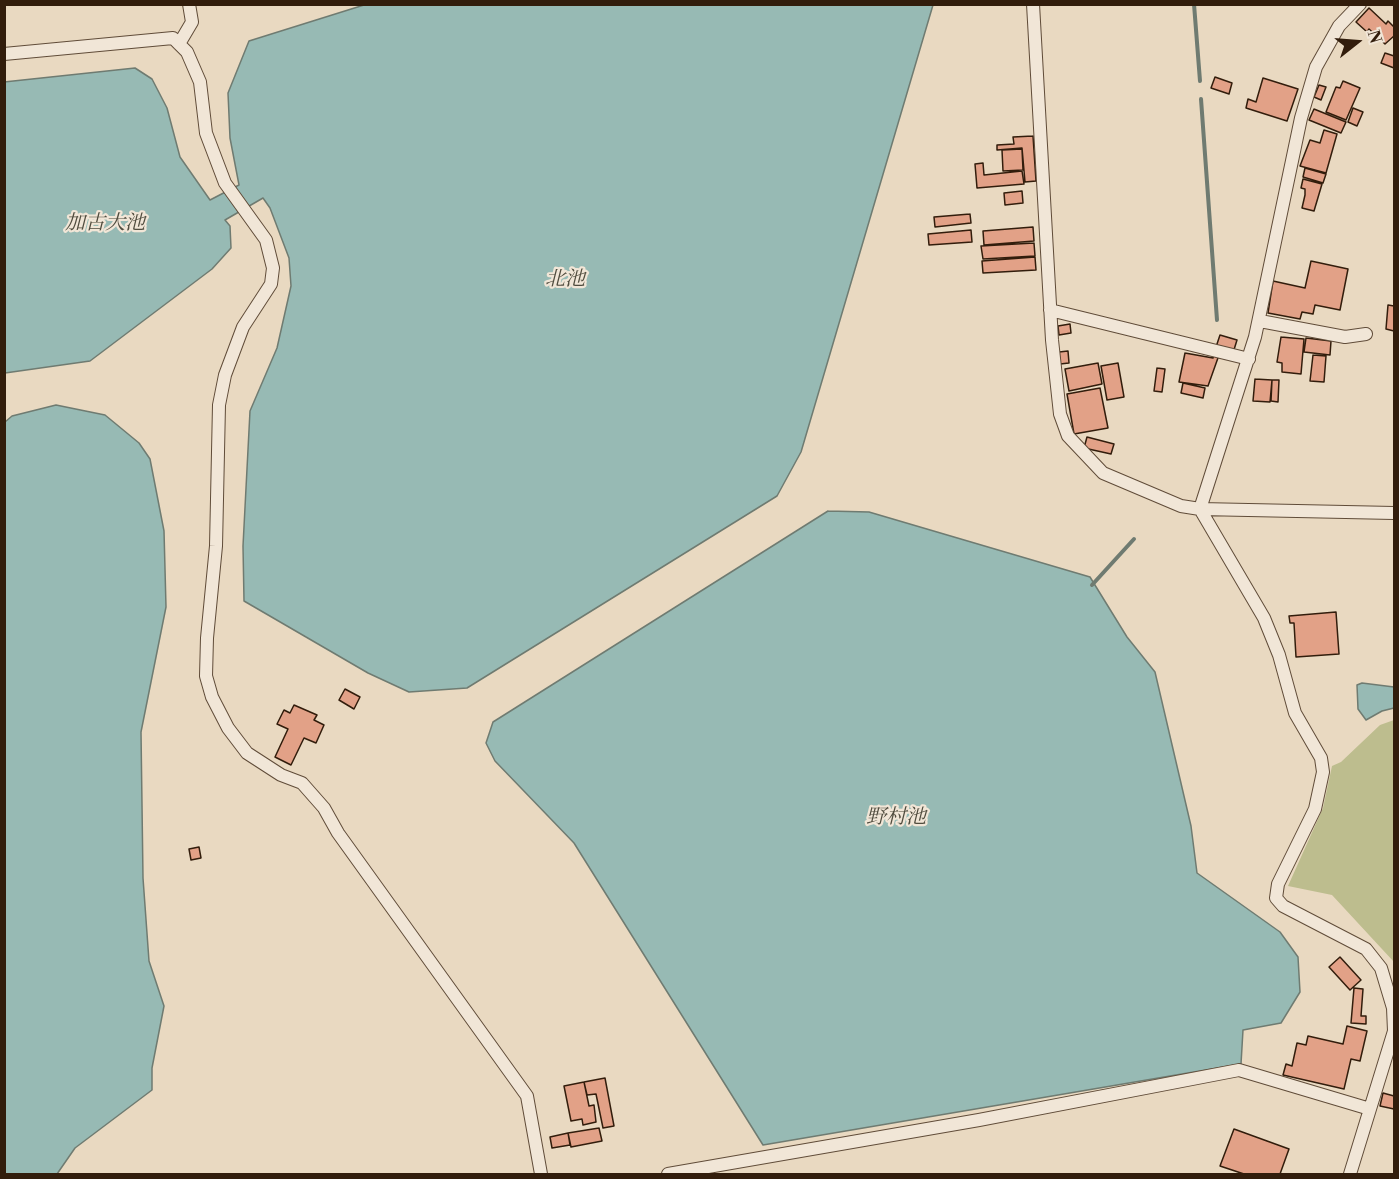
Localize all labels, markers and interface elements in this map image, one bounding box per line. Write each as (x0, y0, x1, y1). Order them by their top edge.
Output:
north arrow (1327, 12, 1387, 72)
text: N (1363, 28, 1386, 46)
water label: 加古大池 (65, 212, 145, 236)
water label: 北池 (545, 268, 585, 292)
water label: 野村池 (866, 806, 926, 830)

